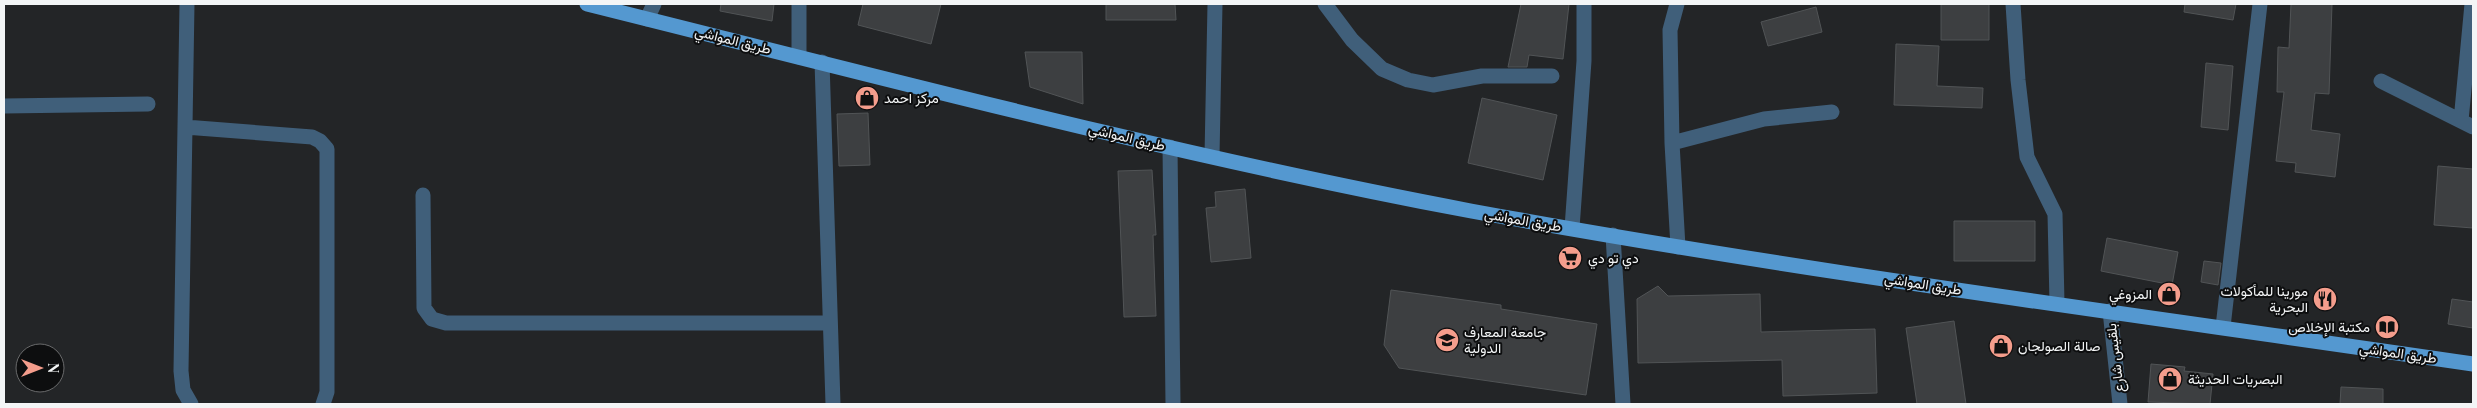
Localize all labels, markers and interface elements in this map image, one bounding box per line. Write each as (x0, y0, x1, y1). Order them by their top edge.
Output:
street label: طريق المواشي (692, 21, 773, 61)
shop icon: مركز احمد (854, 85, 880, 111)
place label: مركز احمد (884, 88, 939, 107)
street label: طريق المواشي (1086, 118, 1167, 157)
street label: طريق المواشي (1482, 203, 1563, 239)
supermarket icon: دي تو دي (1557, 245, 1583, 271)
place label: دي تو دي (1588, 248, 1639, 270)
street label: طريق المواشي (1883, 268, 1963, 302)
shop icon: المزوغي (2156, 281, 2182, 307)
place label: مورينا للمأكولات البحرية (2220, 281, 2308, 316)
place label: المزوغي (2109, 284, 2152, 306)
restaurant icon: مورينا للمأكولات البحرية (2312, 286, 2338, 312)
library icon: مكتبة الإخلاص (2374, 314, 2400, 340)
place label: مكتبة الإخلاص (2288, 317, 2370, 337)
place label: جامعة المعارف الدولية (1464, 322, 1546, 357)
street label: بلقيس شارع (2101, 322, 2130, 394)
school or university icon: جامعة المعارف الدولية (1434, 327, 1460, 353)
shop icon: صالة الصولجان (1988, 333, 2014, 359)
place label: صالة الصولجان (2018, 336, 2101, 355)
street label: طريق المواشي (2358, 338, 2438, 370)
north arrow (15, 343, 65, 393)
text: N (44, 363, 63, 373)
shop icon: البصريات الحديثة (2157, 366, 2183, 392)
place label: البصريات الحديثة (2188, 369, 2283, 388)

